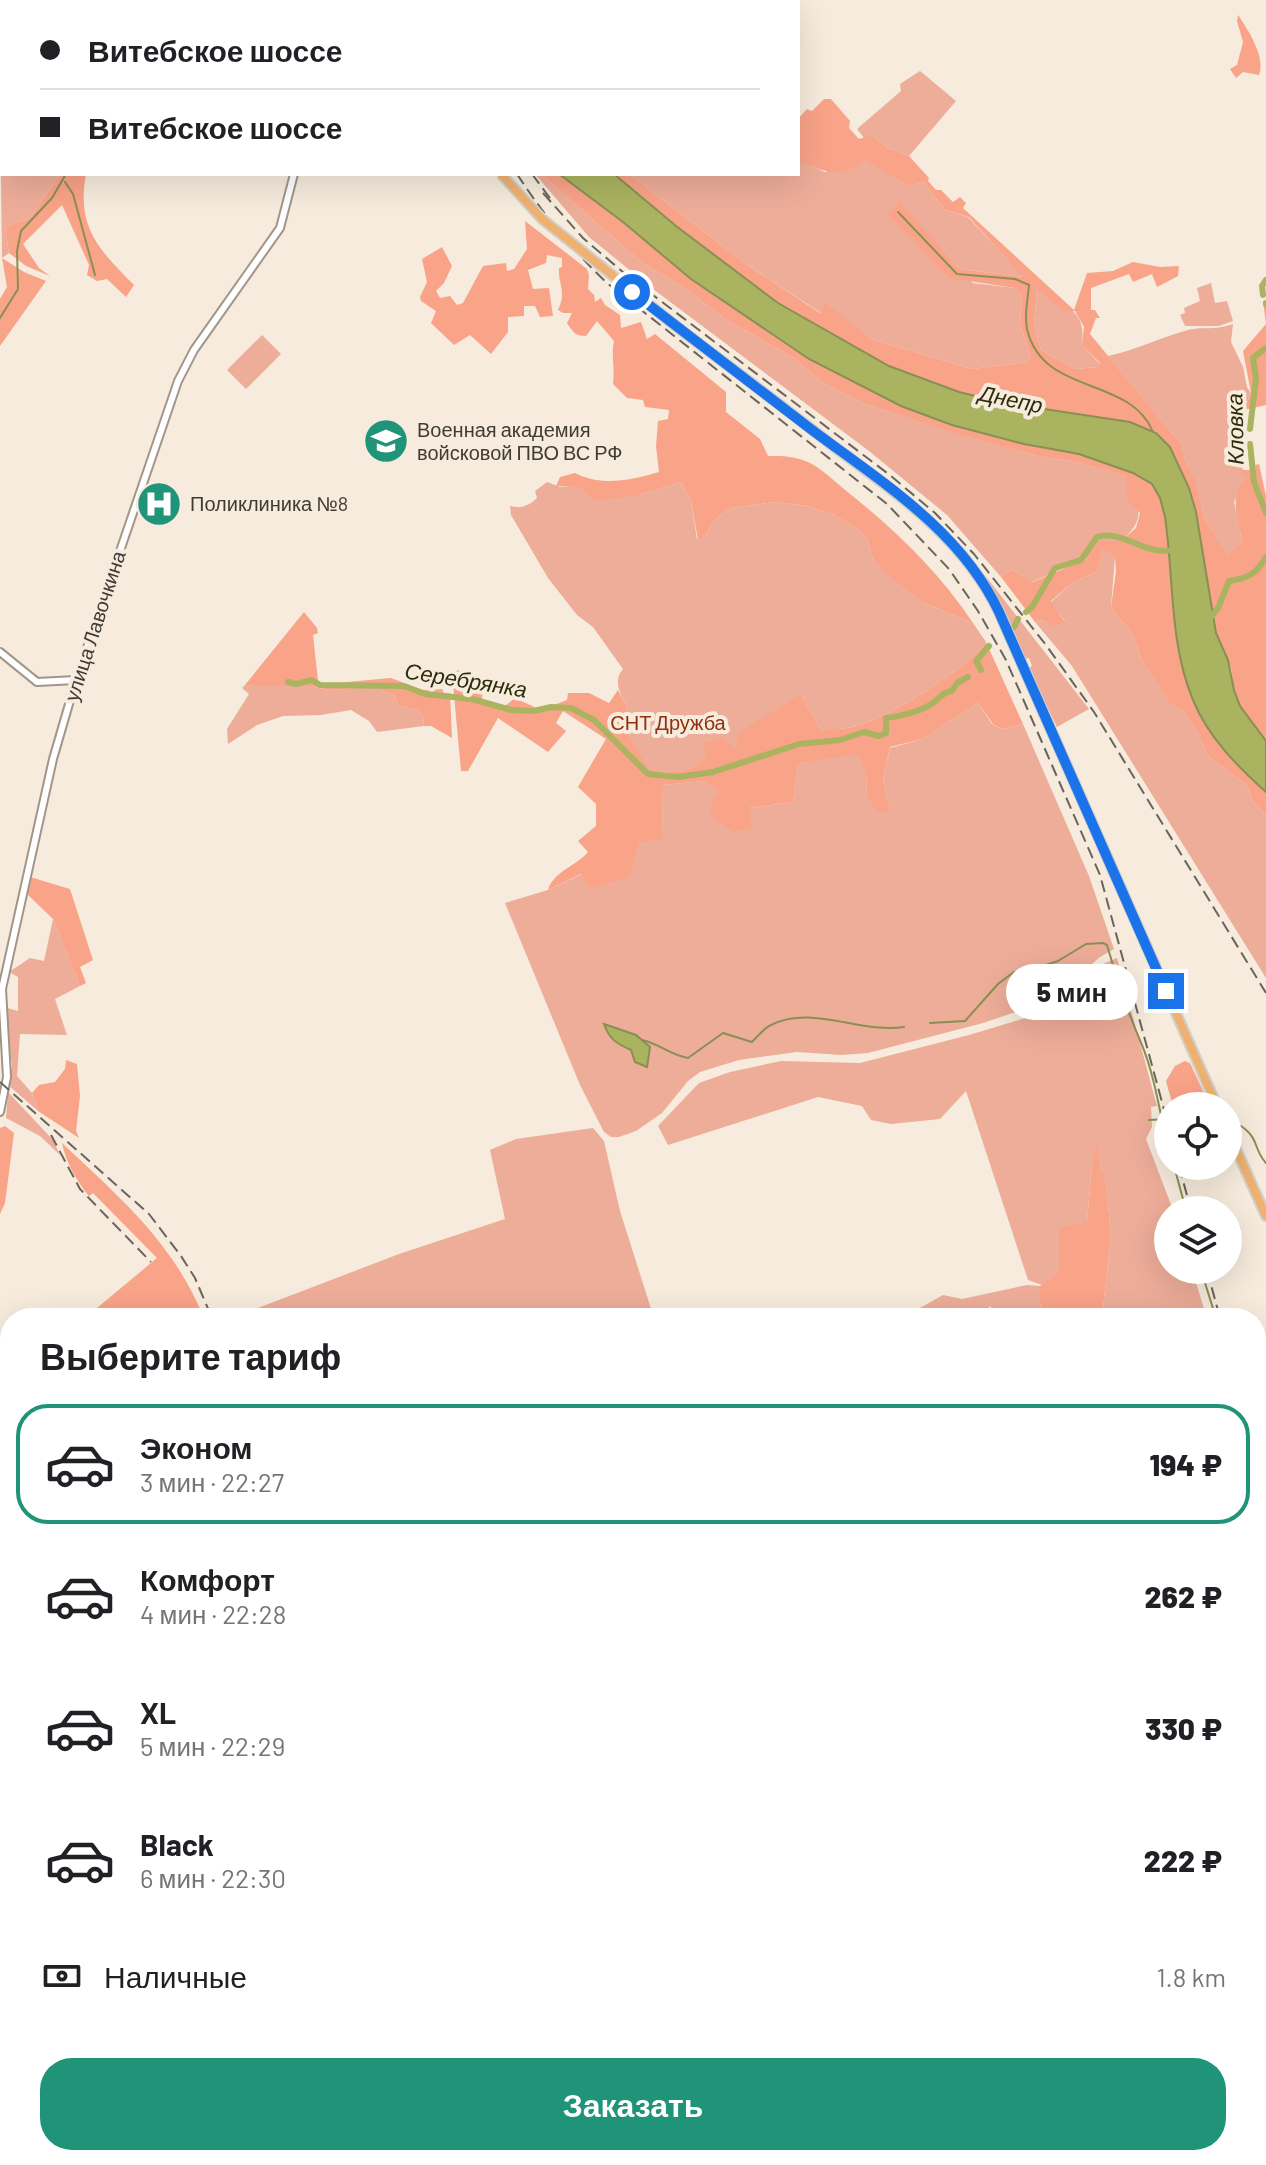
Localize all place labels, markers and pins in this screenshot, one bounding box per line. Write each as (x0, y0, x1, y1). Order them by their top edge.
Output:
school or university icon: Военная академия войсковой ПВО ВС РФ (362, 417, 410, 465)
place label: Военная академия войсковой ПВО ВС РФ (417, 417, 623, 464)
hospital icon: Поликлиника №8 (135, 480, 183, 528)
place label: Поликлиника №8 (190, 491, 348, 515)

